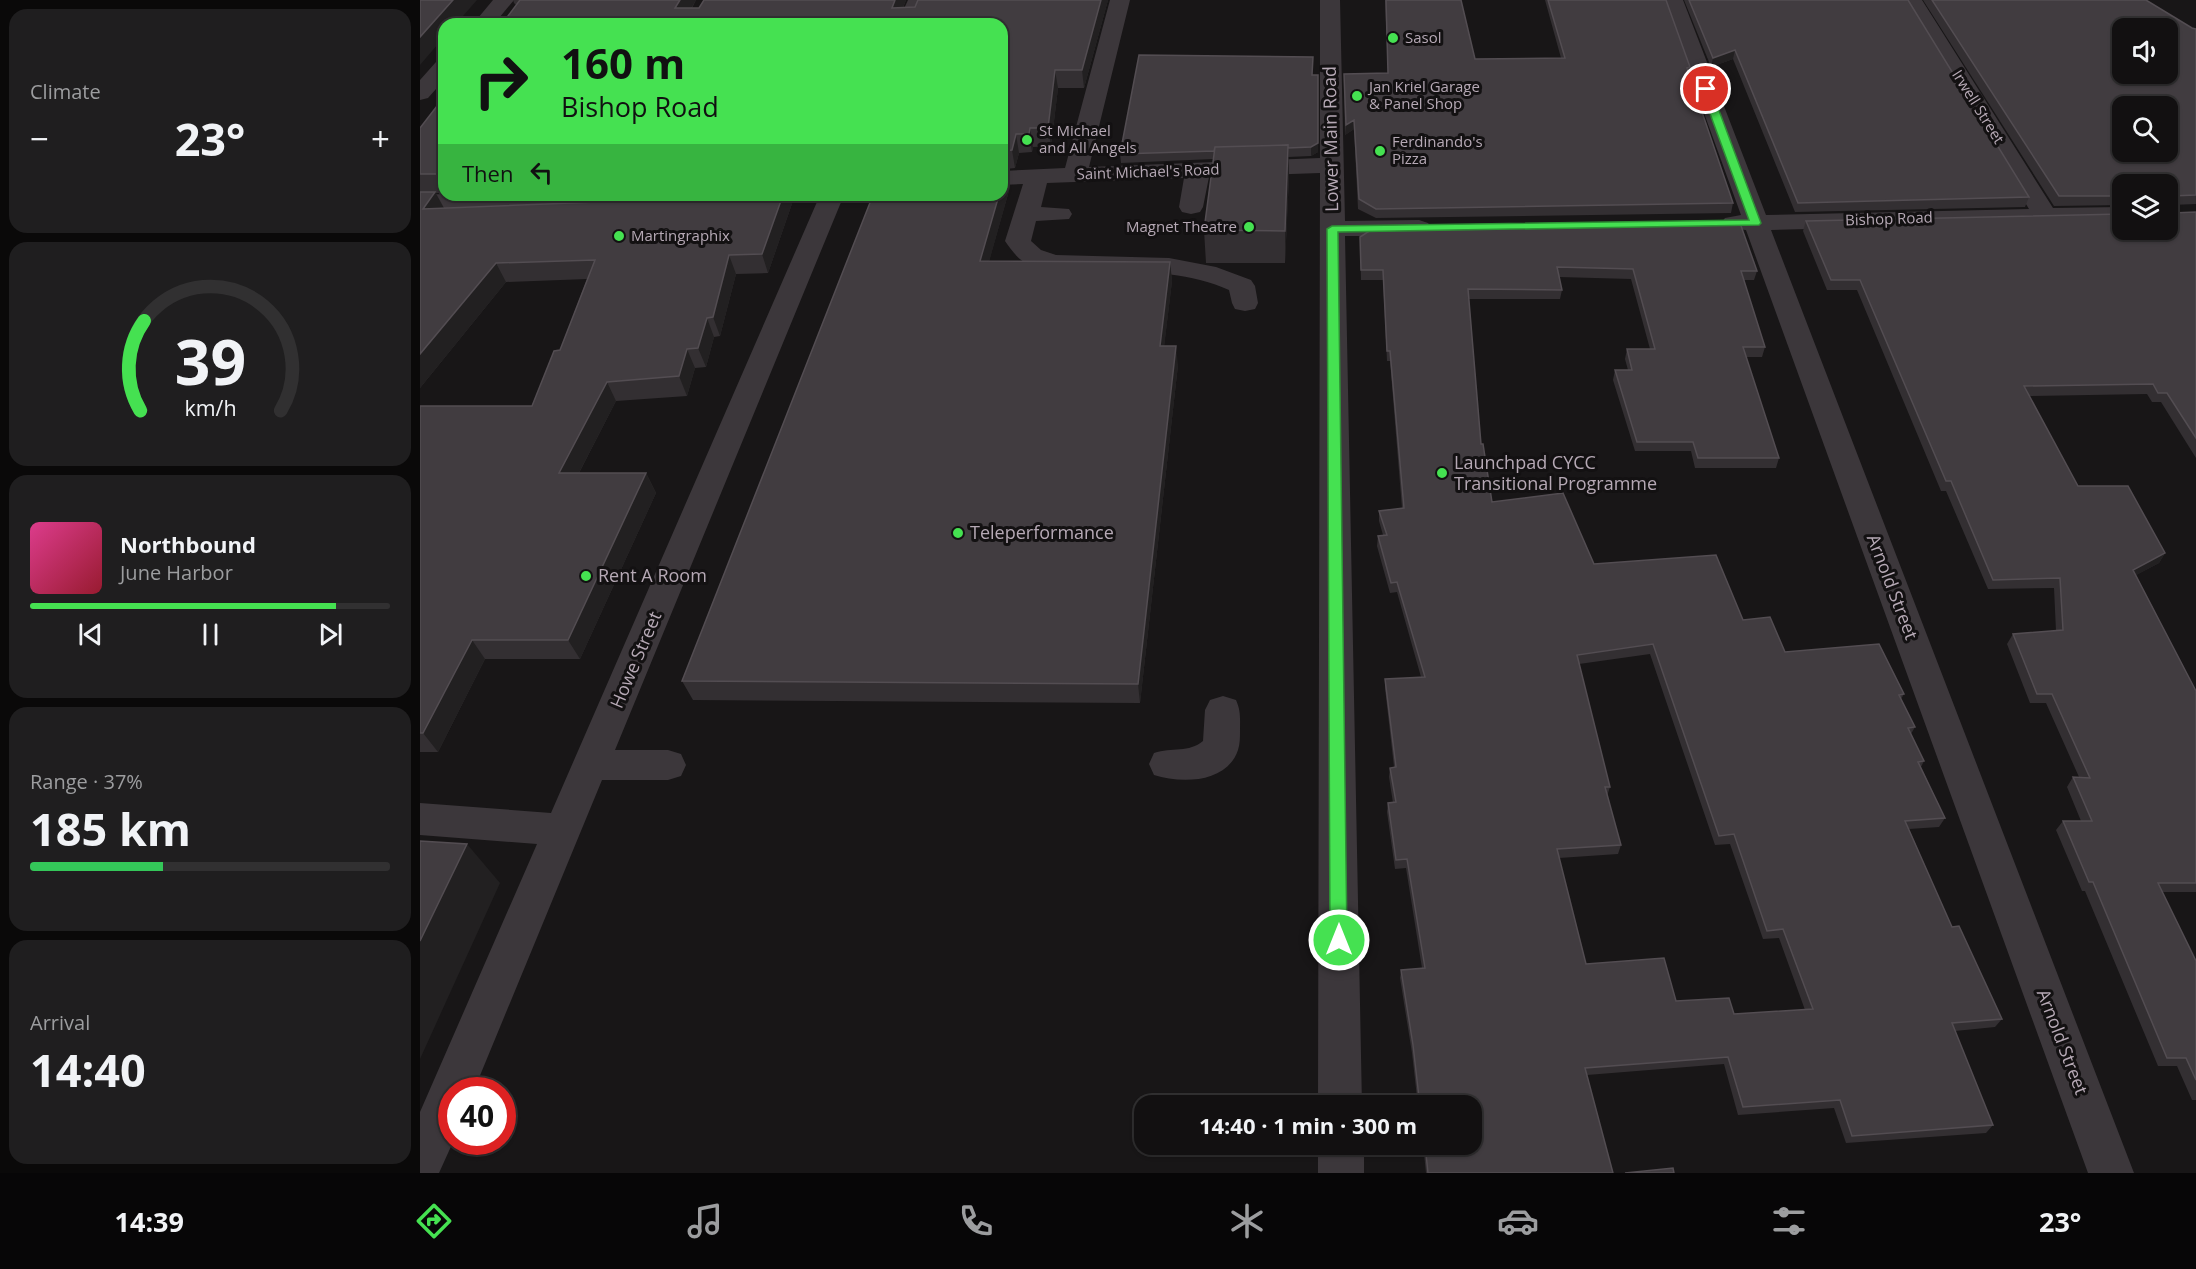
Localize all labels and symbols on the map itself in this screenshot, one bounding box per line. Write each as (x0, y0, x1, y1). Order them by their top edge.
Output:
place label: Sasol (1405, 27, 1442, 47)
marker: Sasol (1386, 31, 1400, 45)
pin (1680, 63, 1731, 114)
street label: Lower Main Road (1317, 66, 1343, 212)
street label: Irwell Street (1948, 66, 2010, 147)
place label: Jan Kriel Garage & Panel Shop (1367, 76, 1480, 113)
marker: Jan Kriel Garage & Panel Shop (1350, 89, 1364, 103)
place label: St Michael and All Angels (1039, 120, 1137, 157)
place label: Ferdinando's Pizza (1392, 131, 1483, 168)
marker: St Michael and All Angels (1020, 133, 1034, 147)
marker: Ferdinando's Pizza (1373, 144, 1387, 158)
street label: Saint Michael's Road (1076, 159, 1220, 183)
street label: Bishop Road (1845, 206, 1933, 230)
place label: Magnet Theatre (1126, 216, 1237, 236)
marker: Magnet Theatre (1242, 220, 1256, 234)
place label: Martingraphix (631, 225, 730, 245)
marker: Martingraphix (612, 229, 626, 243)
place label: Launchpad CYCC Transitional Programme (1454, 450, 1657, 495)
marker: Launchpad CYCC Transitional Programme (1435, 466, 1449, 480)
place label: Teleperformance (970, 520, 1114, 544)
marker: Teleperformance (951, 526, 965, 540)
street label: Arnold Street (1862, 530, 1924, 643)
place label: Rent A Room (598, 563, 707, 587)
marker: Rent A Room (579, 569, 593, 583)
street label: Howe Street (604, 607, 666, 712)
position arrow (1307, 908, 1371, 972)
street label: Arnold Street (2032, 985, 2094, 1098)
speed limit sign: 40 (438, 1077, 516, 1155)

